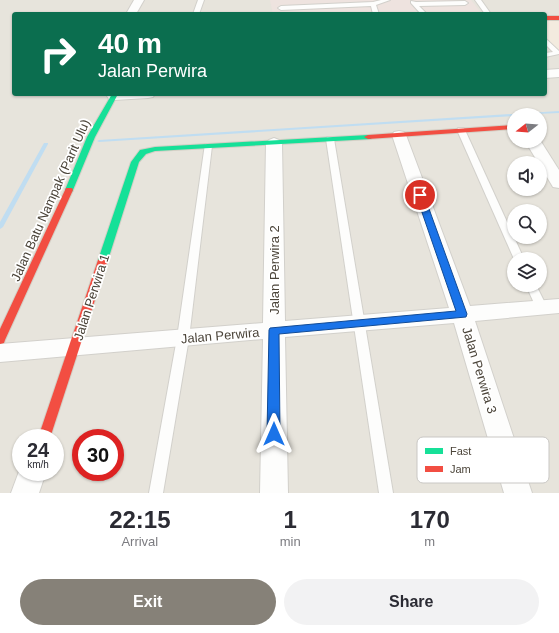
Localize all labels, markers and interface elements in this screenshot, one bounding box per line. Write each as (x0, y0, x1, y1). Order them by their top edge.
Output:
icon: right (32, 28, 84, 80)
text: 40 m (98, 28, 162, 59)
text: Jalan Perwira (98, 61, 207, 81)
north arrow (507, 108, 547, 148)
map controls (507, 108, 547, 292)
street label: Jalan Batu Nampak (Parit Ulu) (8, 117, 93, 283)
button: sound (507, 156, 547, 196)
pin (403, 178, 437, 212)
icon: arrive (409, 184, 431, 206)
button: search (507, 204, 547, 244)
street label: Jalan Perwira 2 (267, 225, 282, 315)
street label: Jalan Perwira 1 (70, 252, 112, 342)
button: layers (507, 252, 547, 292)
street label: Jalan Perwira (180, 325, 261, 346)
street label: Jalan Perwira 3 (459, 325, 500, 415)
position arrow (253, 413, 295, 455)
speed limit sign: 30 (72, 429, 124, 481)
legend (417, 437, 549, 483)
text: 24 (27, 439, 49, 461)
text: Fast (450, 445, 471, 457)
text: km/h (27, 459, 49, 470)
text: Jam (450, 463, 471, 475)
text: 22:15 (109, 506, 171, 533)
text: 1 (283, 506, 297, 533)
text: 170 (410, 506, 450, 533)
text: Arrival (121, 534, 158, 549)
text: min (280, 534, 301, 549)
text: m (424, 534, 435, 549)
button: Exit (20, 579, 276, 625)
button: Share (284, 579, 539, 625)

